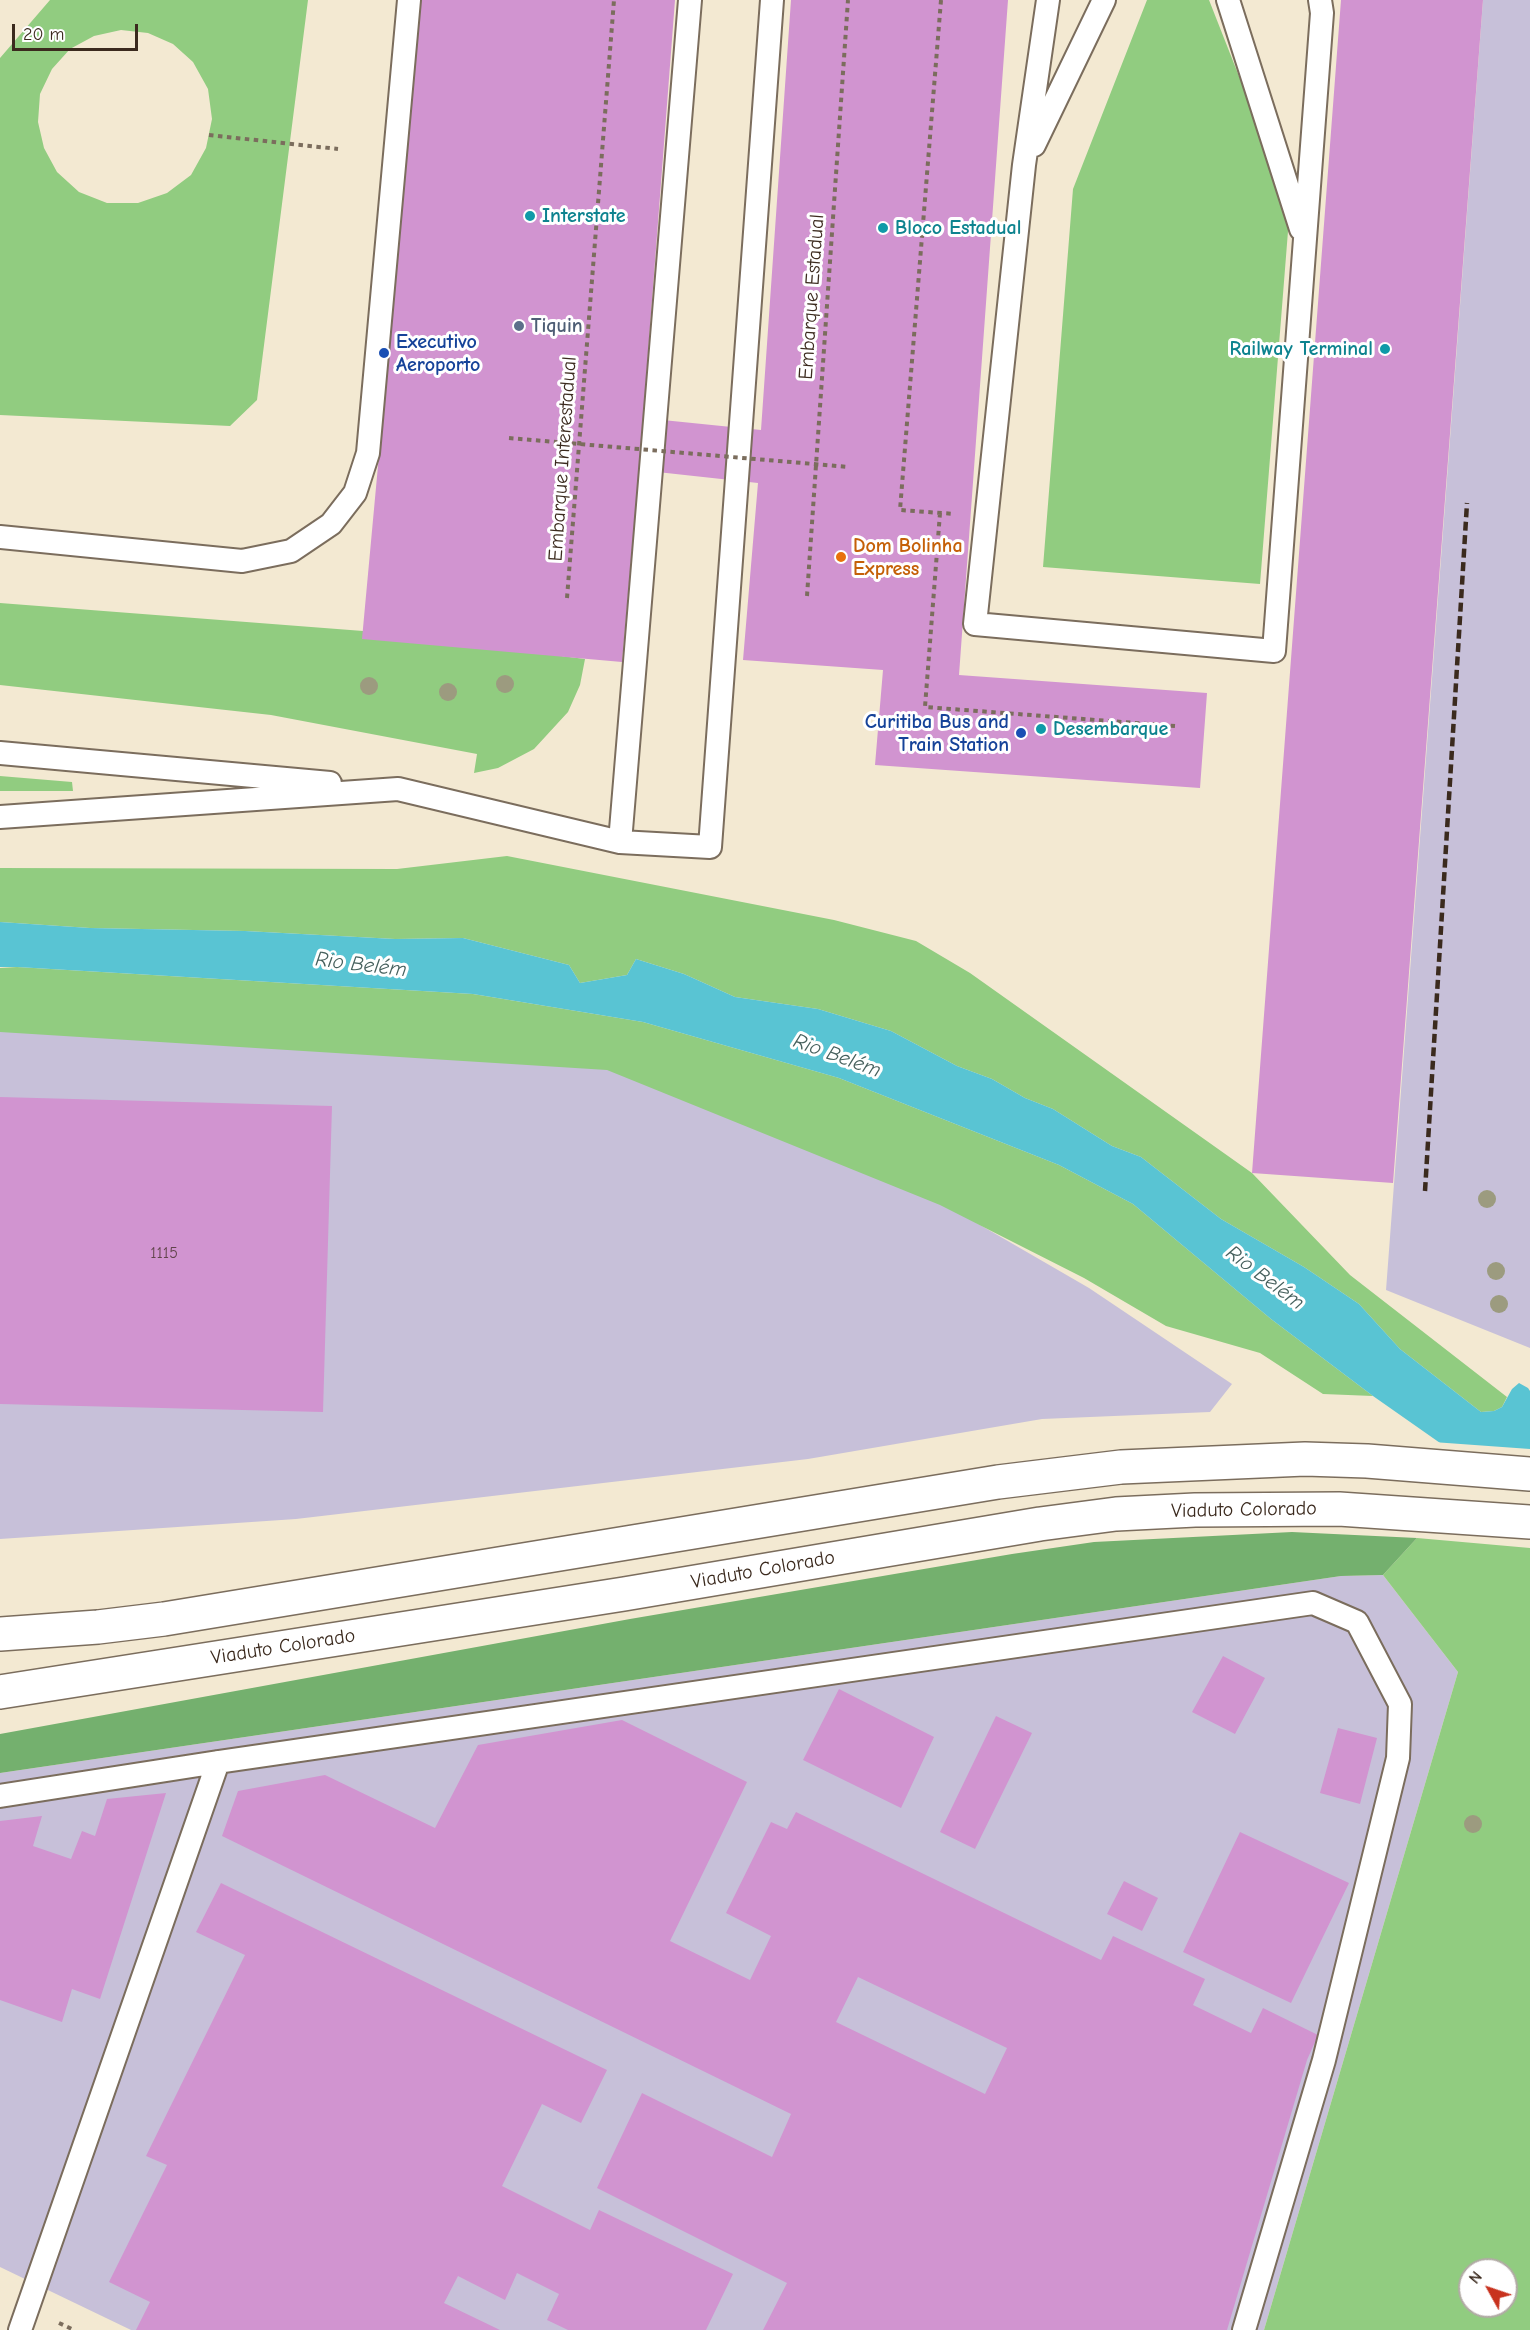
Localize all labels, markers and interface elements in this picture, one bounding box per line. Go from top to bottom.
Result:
scale bar [15,12,141,50]
text: 20 m [23,24,64,45]
place label: Interstate [542,204,626,228]
marker: Interstate [523,209,537,223]
street label: Embarque Estadual [794,213,830,381]
place label: Bloco Estadual [895,216,1021,240]
marker: Bloco Estadual [876,221,890,235]
place label: Tiquin [531,314,583,338]
marker: Tiquin [512,319,526,333]
place label: Executivo Aeroporto [396,330,480,377]
place label: Railway Terminal [1229,337,1373,361]
marker: Railway Terminal [1378,342,1392,356]
marker: Executivo Aeroporto [377,346,391,360]
street label: Embarque Interestadual [544,356,582,562]
place label: Dom Bolinha Express [853,534,963,581]
marker: Dom Bolinha Express [834,550,848,564]
place label: Curitiba Bus and Train Station [865,710,1009,757]
place label: Desembarque [1053,717,1168,741]
marker: Desembarque [1034,722,1048,736]
marker: Curitiba Bus and Train Station [1014,726,1028,740]
water label: Rio Belém [314,947,408,983]
water label: Rio Belém [790,1029,884,1083]
water label: Rio Belém [1221,1240,1309,1316]
house number: 1115 [150,1243,178,1263]
street label: Viaduto Colorado [1171,1497,1317,1523]
street label: Viaduto Colorado [689,1546,837,1594]
street label: Viaduto Colorado [209,1624,357,1670]
north arrow [1458,2258,1518,2318]
text: N [1465,2268,1486,2287]

